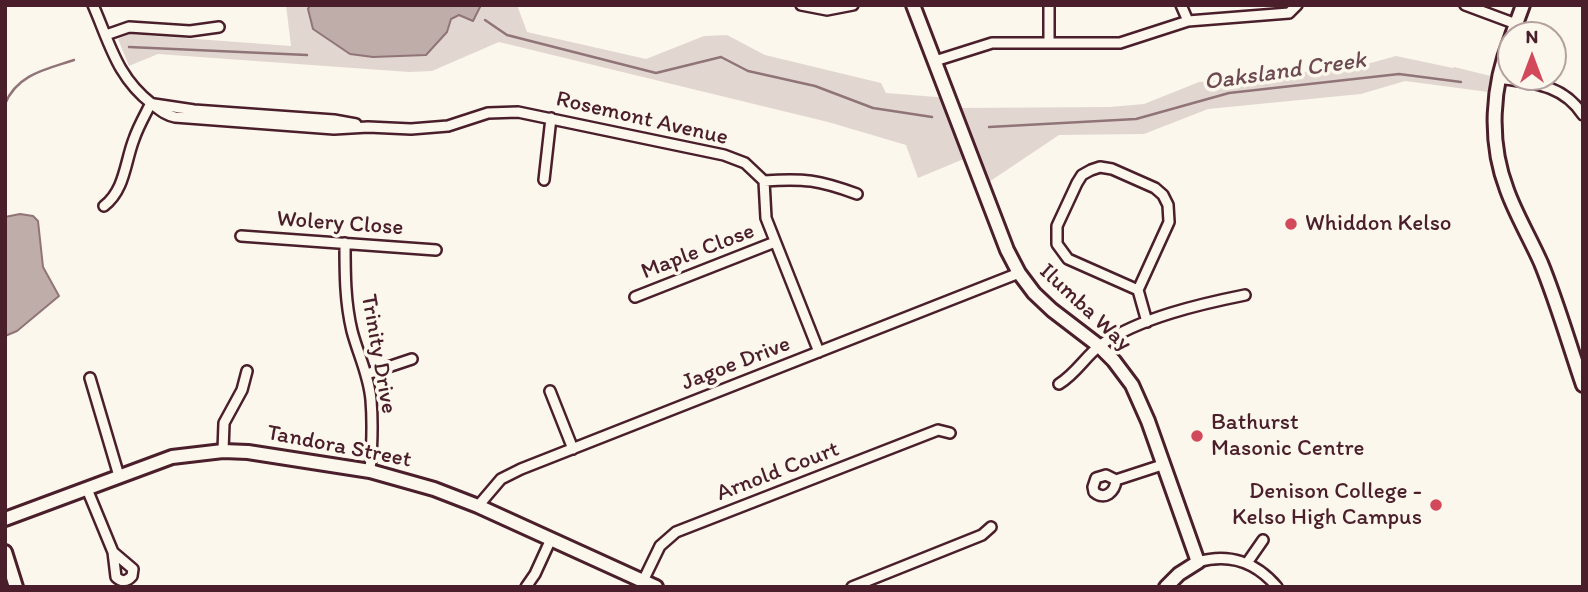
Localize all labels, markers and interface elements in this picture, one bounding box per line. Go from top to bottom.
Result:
north arrow [1497,21,1567,91]
text: N [1526,25,1538,48]
water label: Oaksland Creek [1202,46,1368,98]
street label: Rosemont Avenue [553,86,731,152]
street label: Wolery Close [276,206,404,242]
place label: Whiddon Kelso [1305,210,1452,238]
marker: Whiddon Kelso [1283,216,1299,232]
street label: Maple Close [637,218,759,286]
street label: Ilumba Way [1033,258,1137,358]
street label: Trinity Drive [354,292,402,416]
street label: Jagoe Drive [678,331,794,397]
place label: Bathurst Masonic Centre [1211,409,1364,463]
street label: Tandora Street [264,419,414,475]
marker: Bathurst Masonic Centre [1189,428,1205,444]
street label: Arnold Court [713,436,843,508]
place label: Denison College - Kelso High Campus [1232,478,1422,532]
marker: Denison College - Kelso High Campus [1428,497,1444,513]

